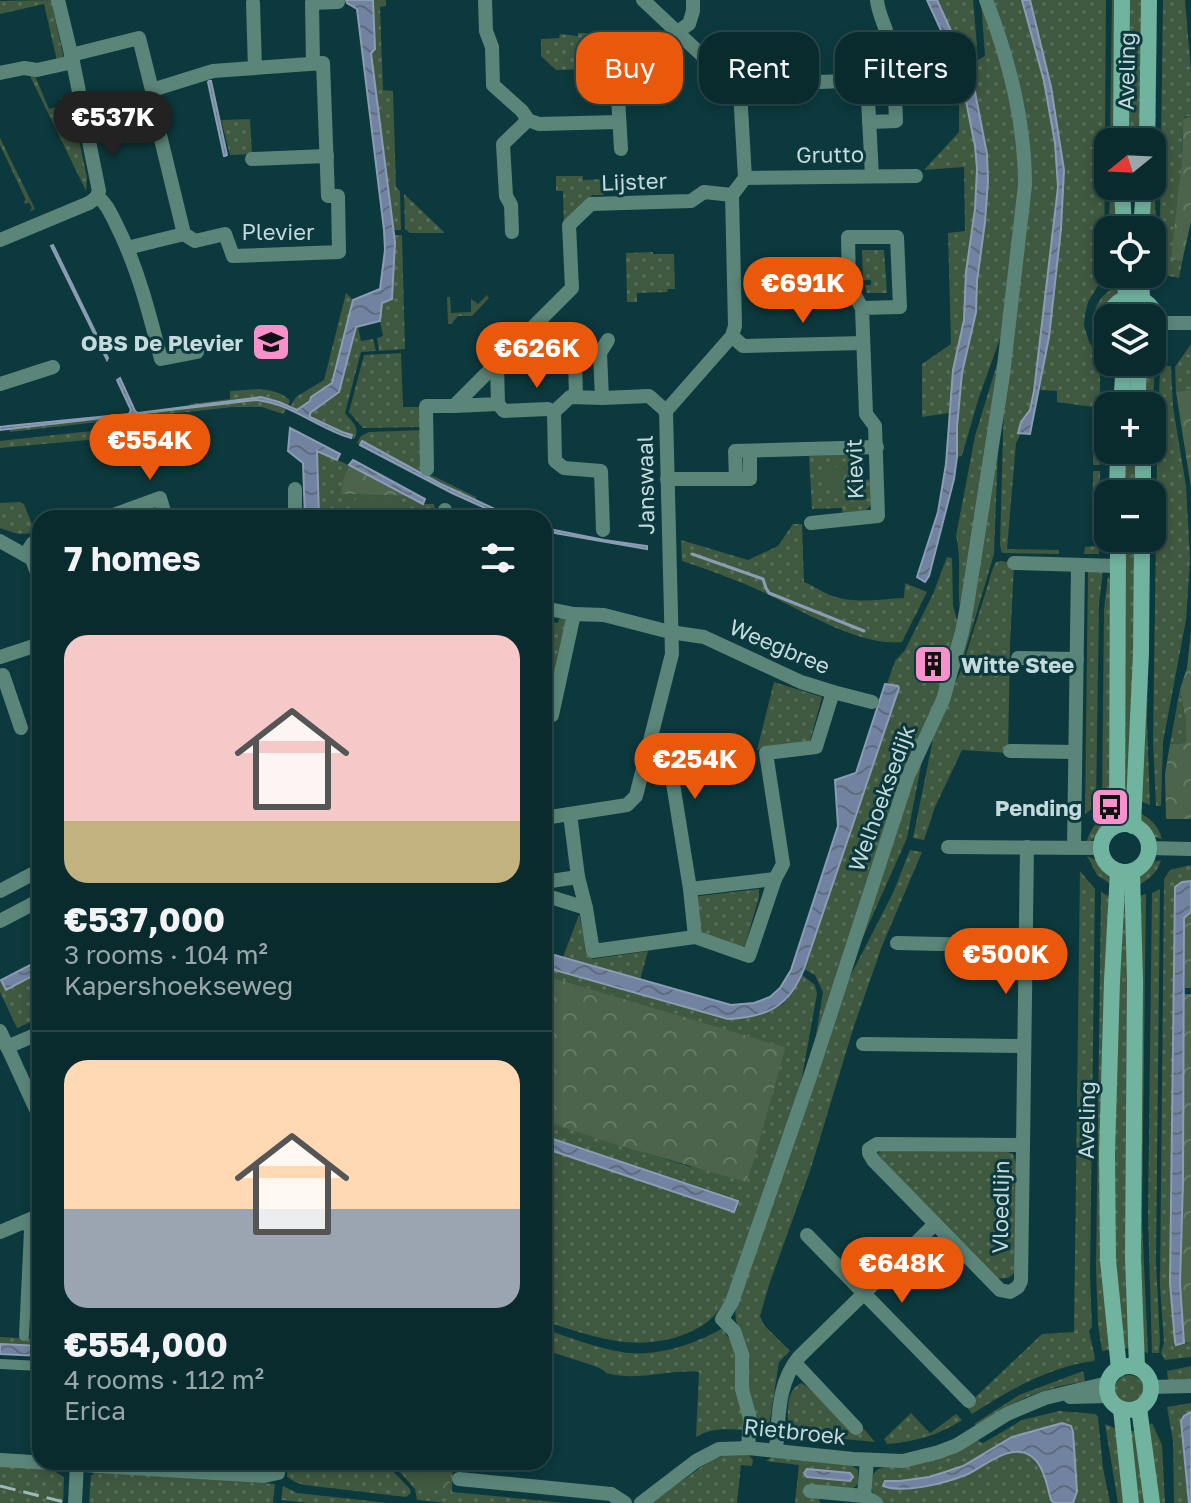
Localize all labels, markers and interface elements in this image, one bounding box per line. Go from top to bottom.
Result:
chip: Buy [576,32,683,104]
chip: Rent [699,32,819,104]
chip: Filters [835,32,976,104]
street label: Aveling [1112,32,1140,110]
pin: €537K [57,91,169,159]
text: €537K [71,101,155,132]
north arrow [1094,128,1166,200]
map controls [1094,128,1166,552]
street label: Grutto [796,140,864,168]
street label: Lijster [600,166,668,196]
button: locate [1094,216,1166,288]
street label: Plevier [241,218,315,245]
pin: €691K [747,257,859,325]
text: €691K [761,267,845,298]
button: layers [1094,304,1166,376]
school or university icon: OBS De Plevier [250,321,292,363]
pin: €626K [481,322,593,390]
place label: OBS De Plevier [81,329,243,356]
text: €626K [494,332,580,363]
button: + [1094,392,1166,464]
pin: €554K [94,414,206,482]
text: €554K [107,424,193,455]
street label: Janswaal [631,435,659,535]
street label: Kievit [839,438,869,500]
button: − [1094,480,1166,552]
icon: filters [476,536,520,580]
text: 7 homes [64,538,201,578]
street label: Weegbree [726,613,834,679]
building icon: Witte Stee [912,643,954,685]
place label: Witte Stee [961,651,1074,678]
icon: home [220,687,364,831]
street label: Welhoeksedijk [842,721,920,875]
pin: €254K [639,733,751,801]
text: €254K [652,743,738,774]
bus stop icon: Pending [1089,786,1131,828]
place label: Pending [995,794,1082,821]
text: €537,000 [64,899,225,939]
pin: €500K [950,928,1062,996]
text: €500K [963,938,1049,969]
text: 3 rooms · 104 m² [64,939,268,970]
text: Kapershoekseweg [64,970,293,1001]
street label: Aveling [1072,1081,1100,1159]
icon: home [220,1112,364,1256]
street label: Vloedlijn [986,1160,1014,1254]
pin: €648K [846,1237,958,1305]
text: €648K [859,1247,945,1278]
text: €554,000 [64,1324,228,1364]
text: 4 rooms · 112 m² [64,1364,264,1395]
text: Erica [64,1395,126,1426]
street label: Rietbroek [743,1412,847,1450]

